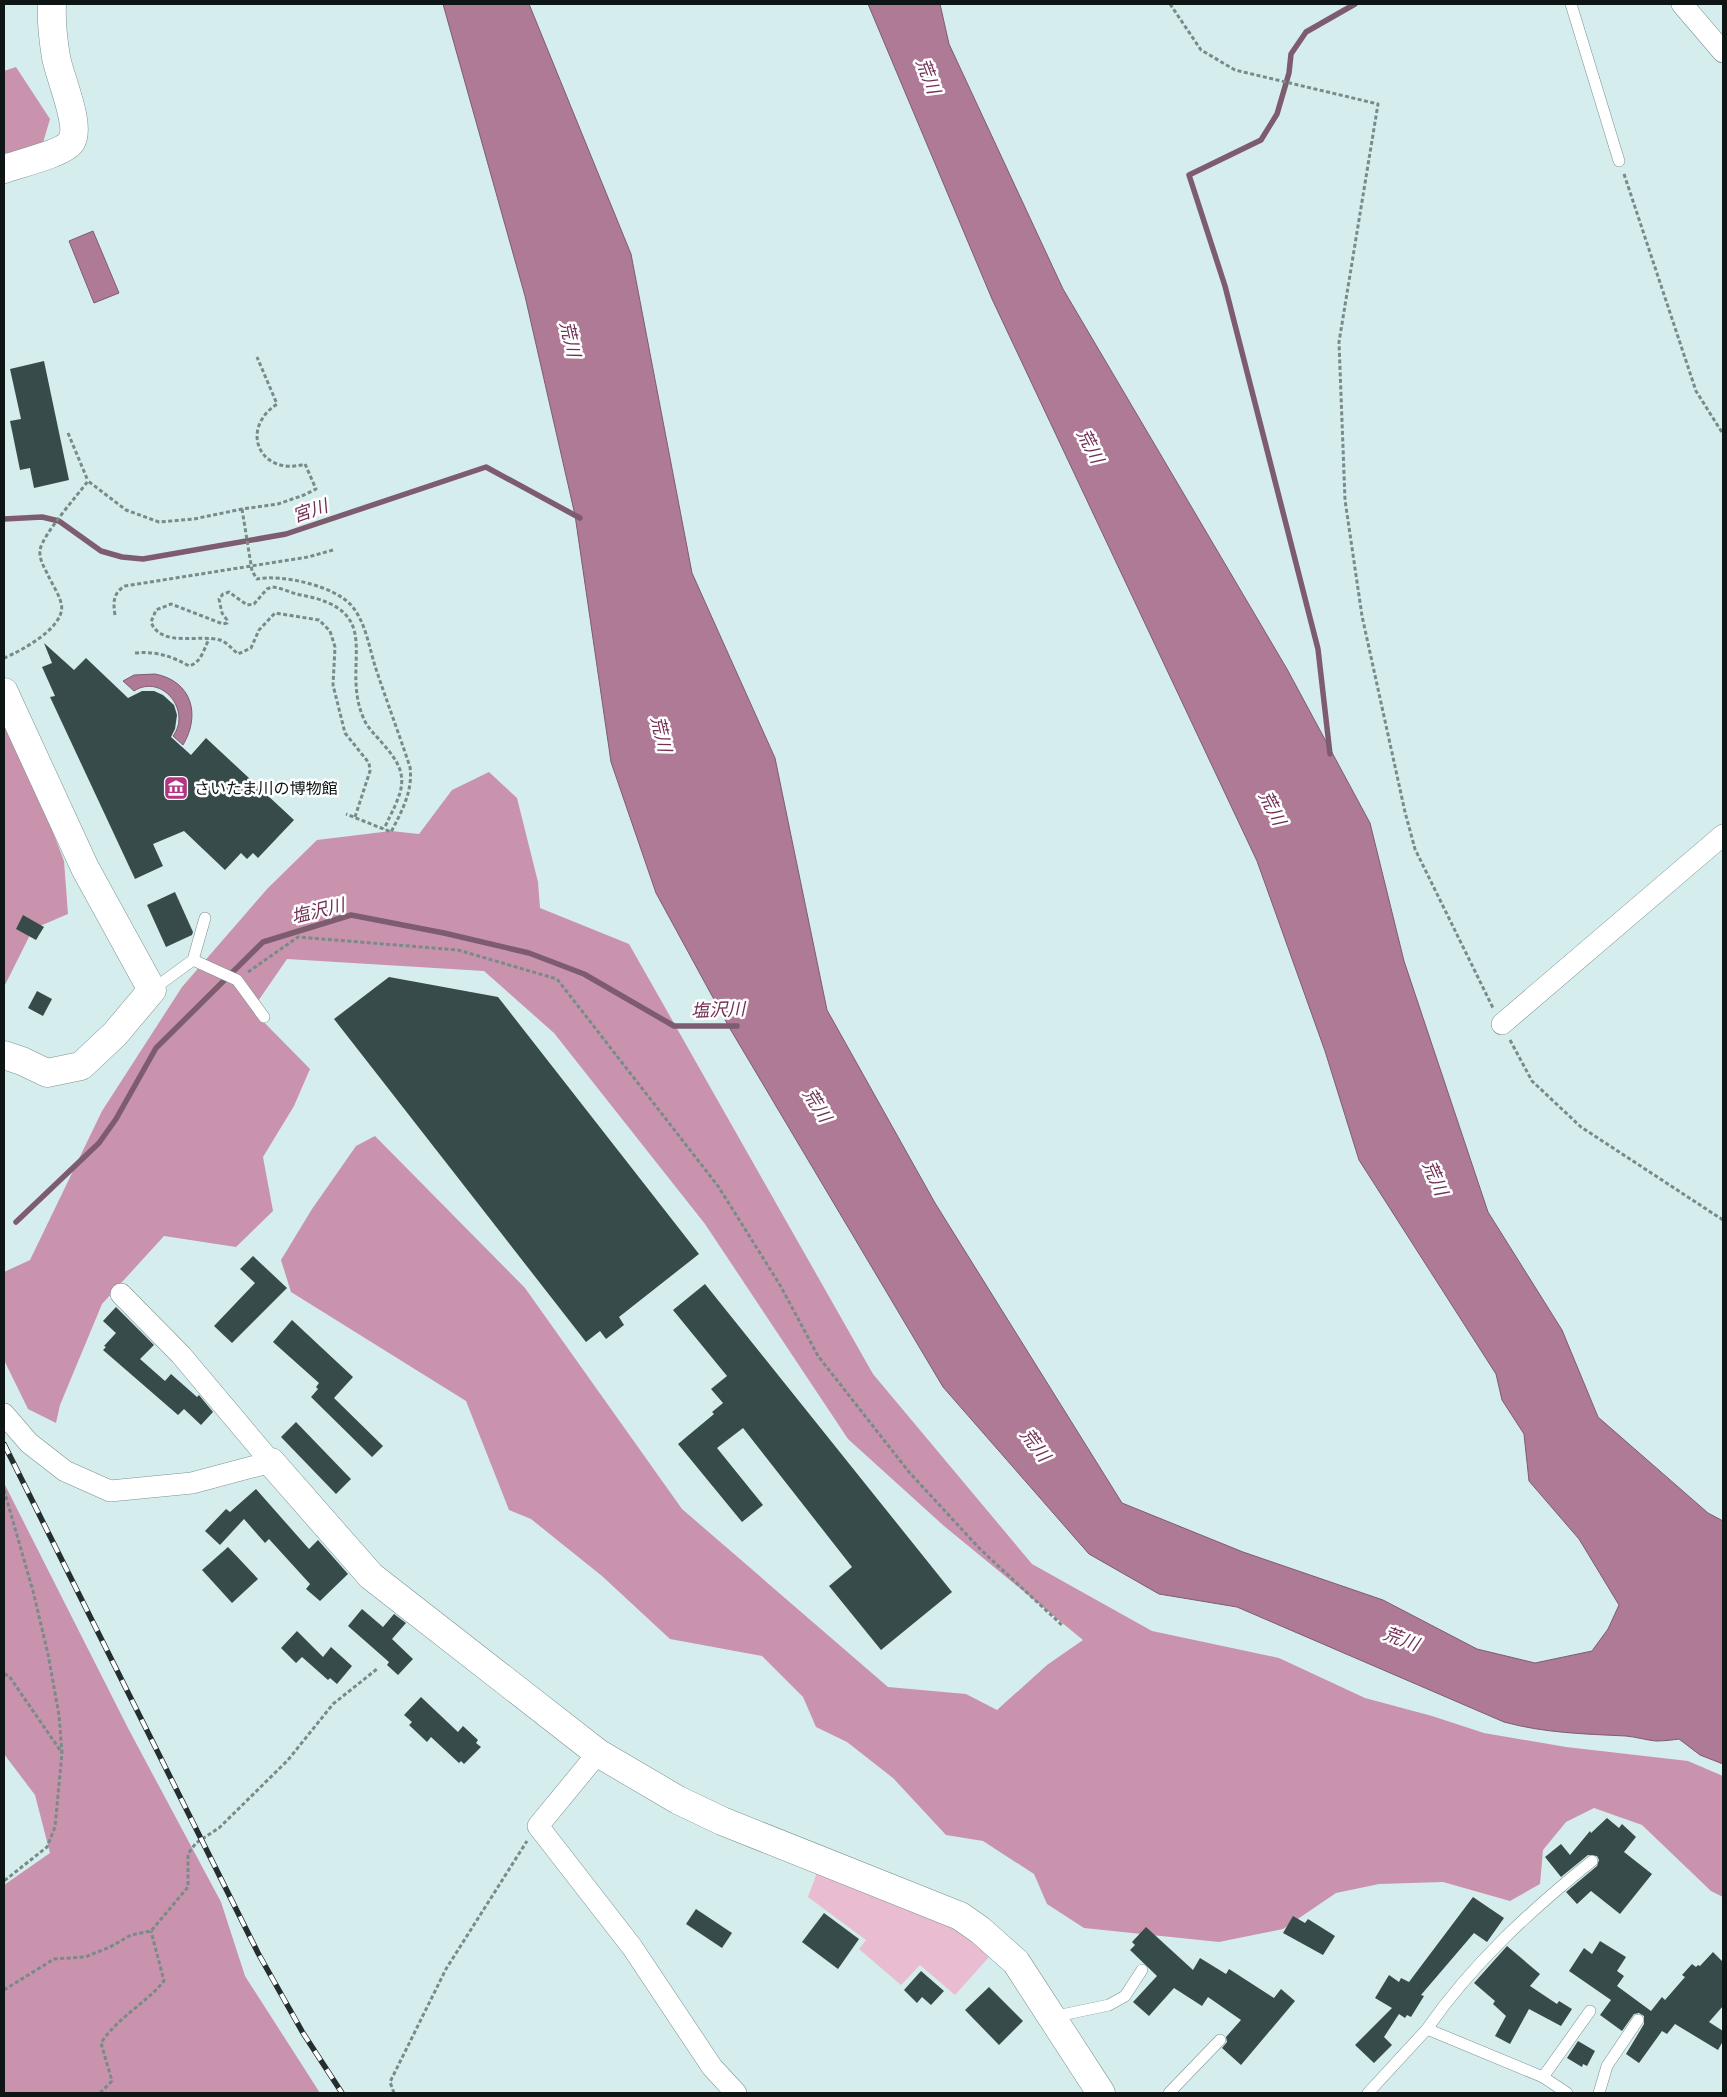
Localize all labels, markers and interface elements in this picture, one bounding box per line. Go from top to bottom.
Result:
water label: 荒川 [913,55,945,98]
water label: 荒川 [557,319,585,361]
water label: 荒川 [1074,425,1109,468]
water label: 宮川 [289,494,332,525]
water label: 荒川 [648,714,676,756]
museum icon: さいたま川の博物館 [163,775,189,801]
place label: さいたま川の博物館 [194,779,338,797]
water label: 荒川 [1256,787,1291,830]
water label: 塩沢川 [289,893,348,926]
water label: 塩沢川 [691,998,747,1020]
water label: 荒川 [800,1084,837,1127]
water label: 荒川 [1419,1157,1453,1200]
water label: 荒川 [1017,1424,1056,1466]
water label: 荒川 [1381,1623,1424,1654]

